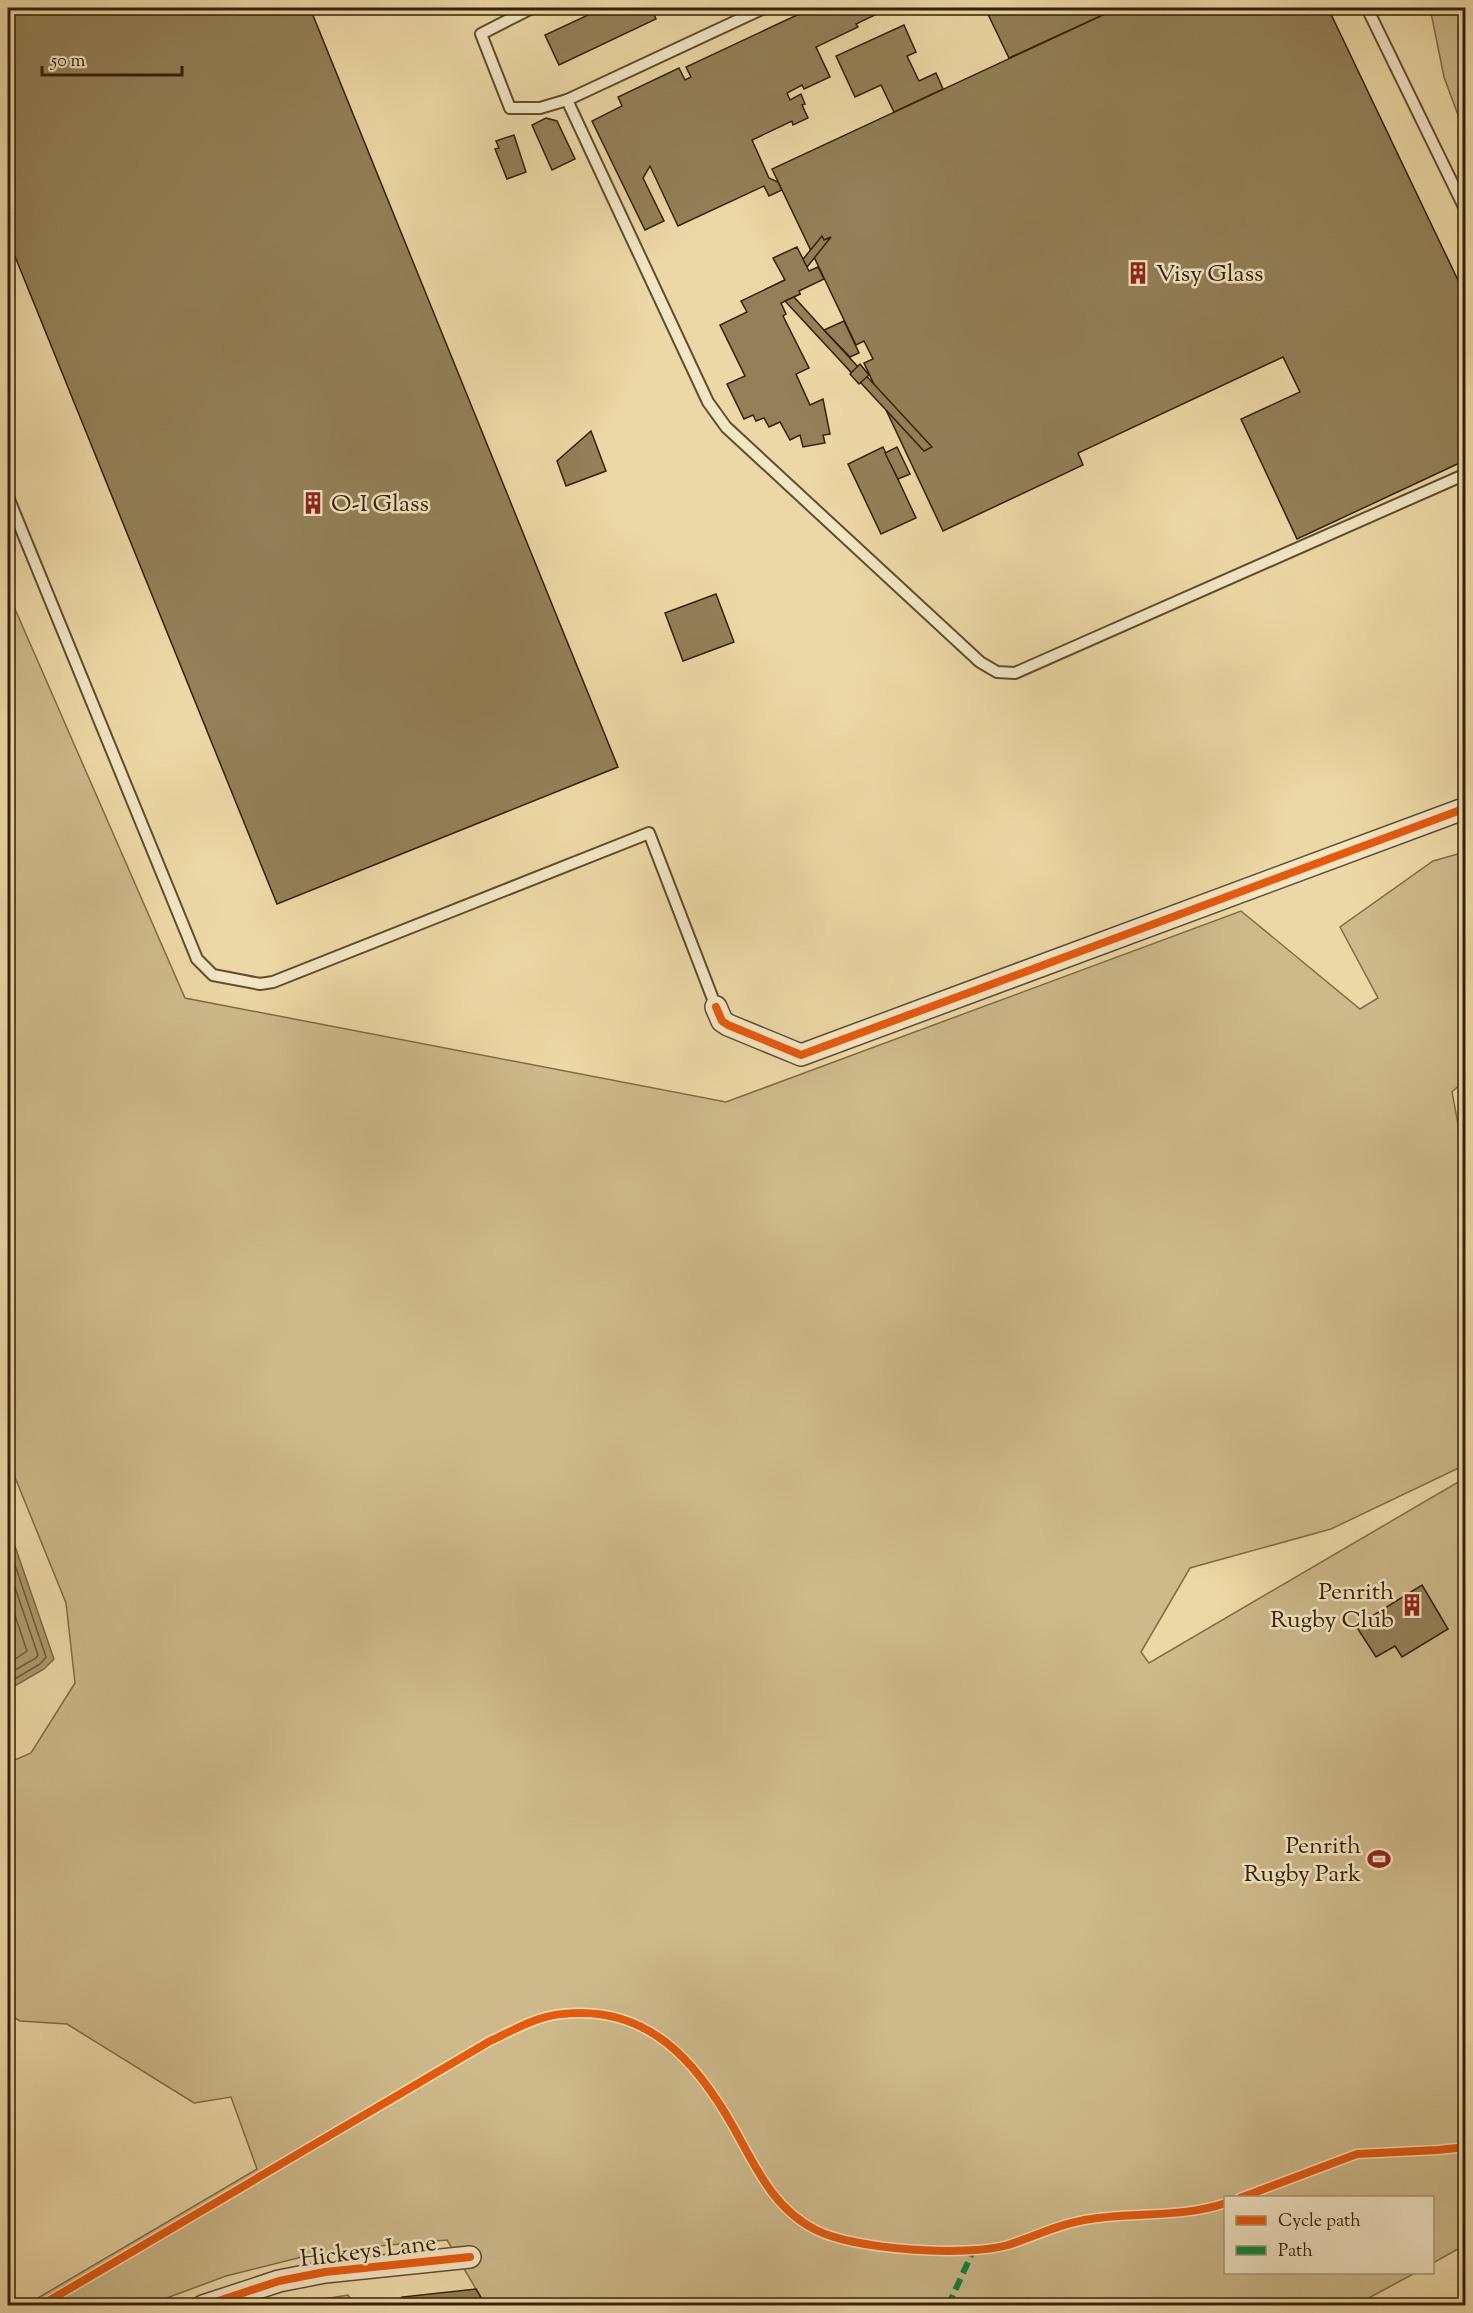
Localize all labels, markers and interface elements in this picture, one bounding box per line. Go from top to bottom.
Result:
scale bar [42,39,182,77]
text: 50 m [50,49,86,75]
place label: Visy Glass [1156,258,1264,292]
building icon: Visy Glass [1125,260,1151,286]
place label: O-I Glass [331,488,429,522]
building icon: O-I Glass [300,490,326,516]
place label: Penrith Rugby Club [1270,1576,1394,1638]
building icon: Penrith Rugby Club [1399,1592,1425,1618]
place label: Penrith Rugby Park [1244,1830,1361,1892]
sports icon: Penrith Rugby Park [1366,1846,1392,1872]
legend [1224,2196,1434,2274]
text: Cycle path [1278,2209,1361,2235]
street label: Hickeys Lane [298,2227,438,2277]
text: Path [1278,2239,1313,2265]

